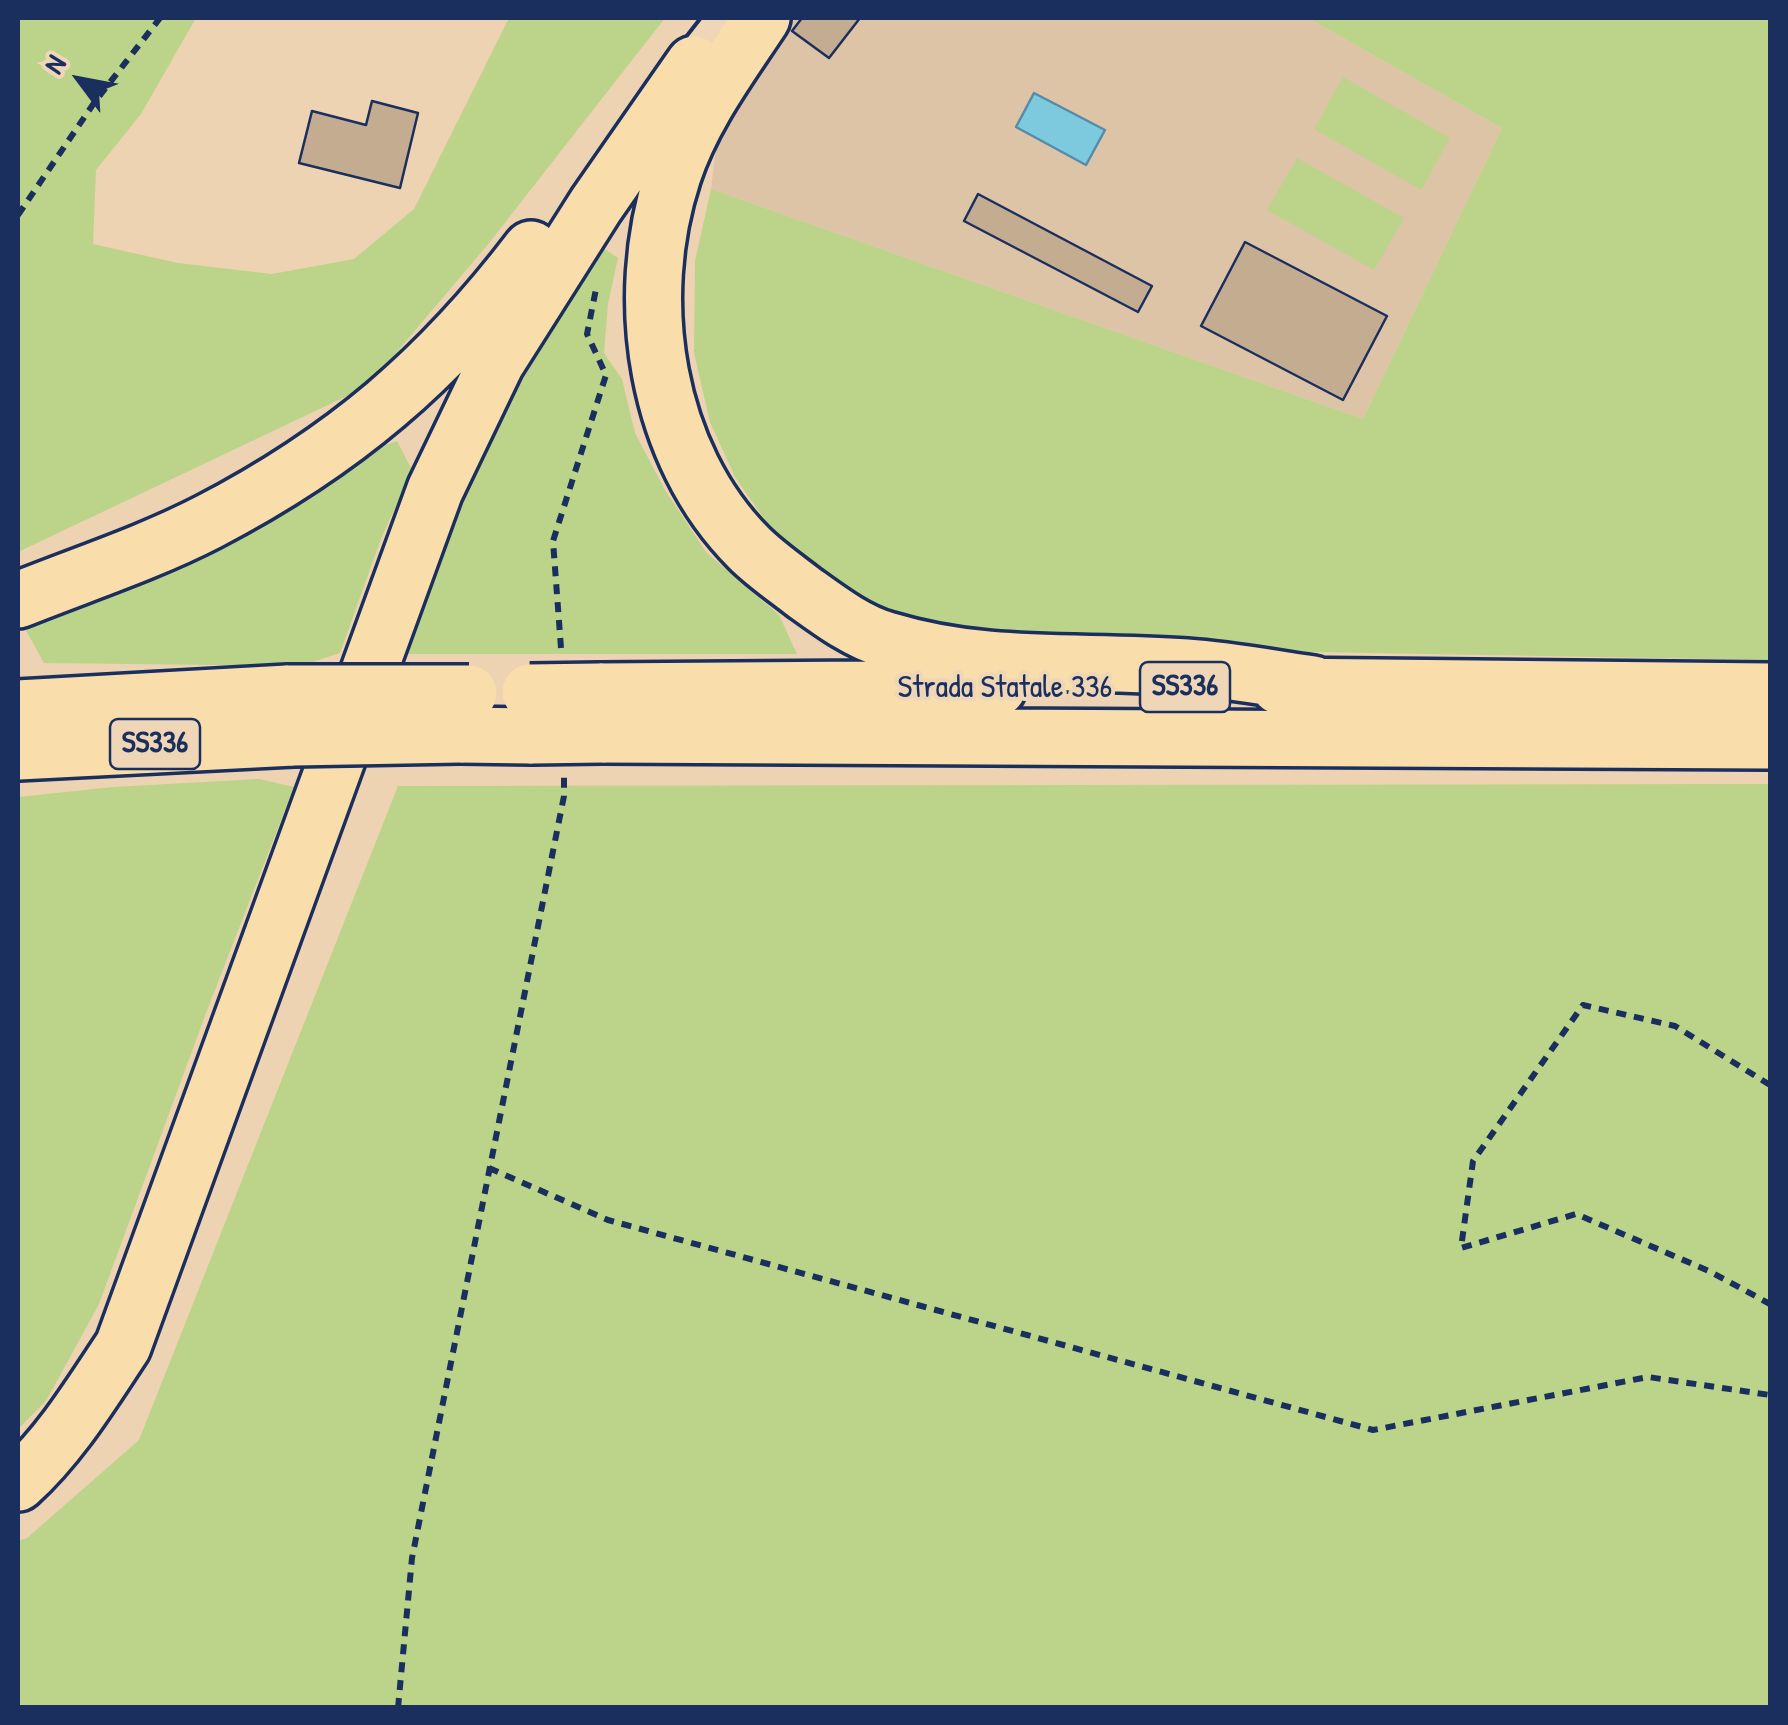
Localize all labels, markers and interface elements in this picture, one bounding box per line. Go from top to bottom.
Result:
north arrow [30,30,130,130]
text: N [34,48,75,80]
road number: SS336 [1140,662,1230,712]
street label: Strada Statale 336 [898,669,1112,707]
road number: SS336 [110,719,200,769]

